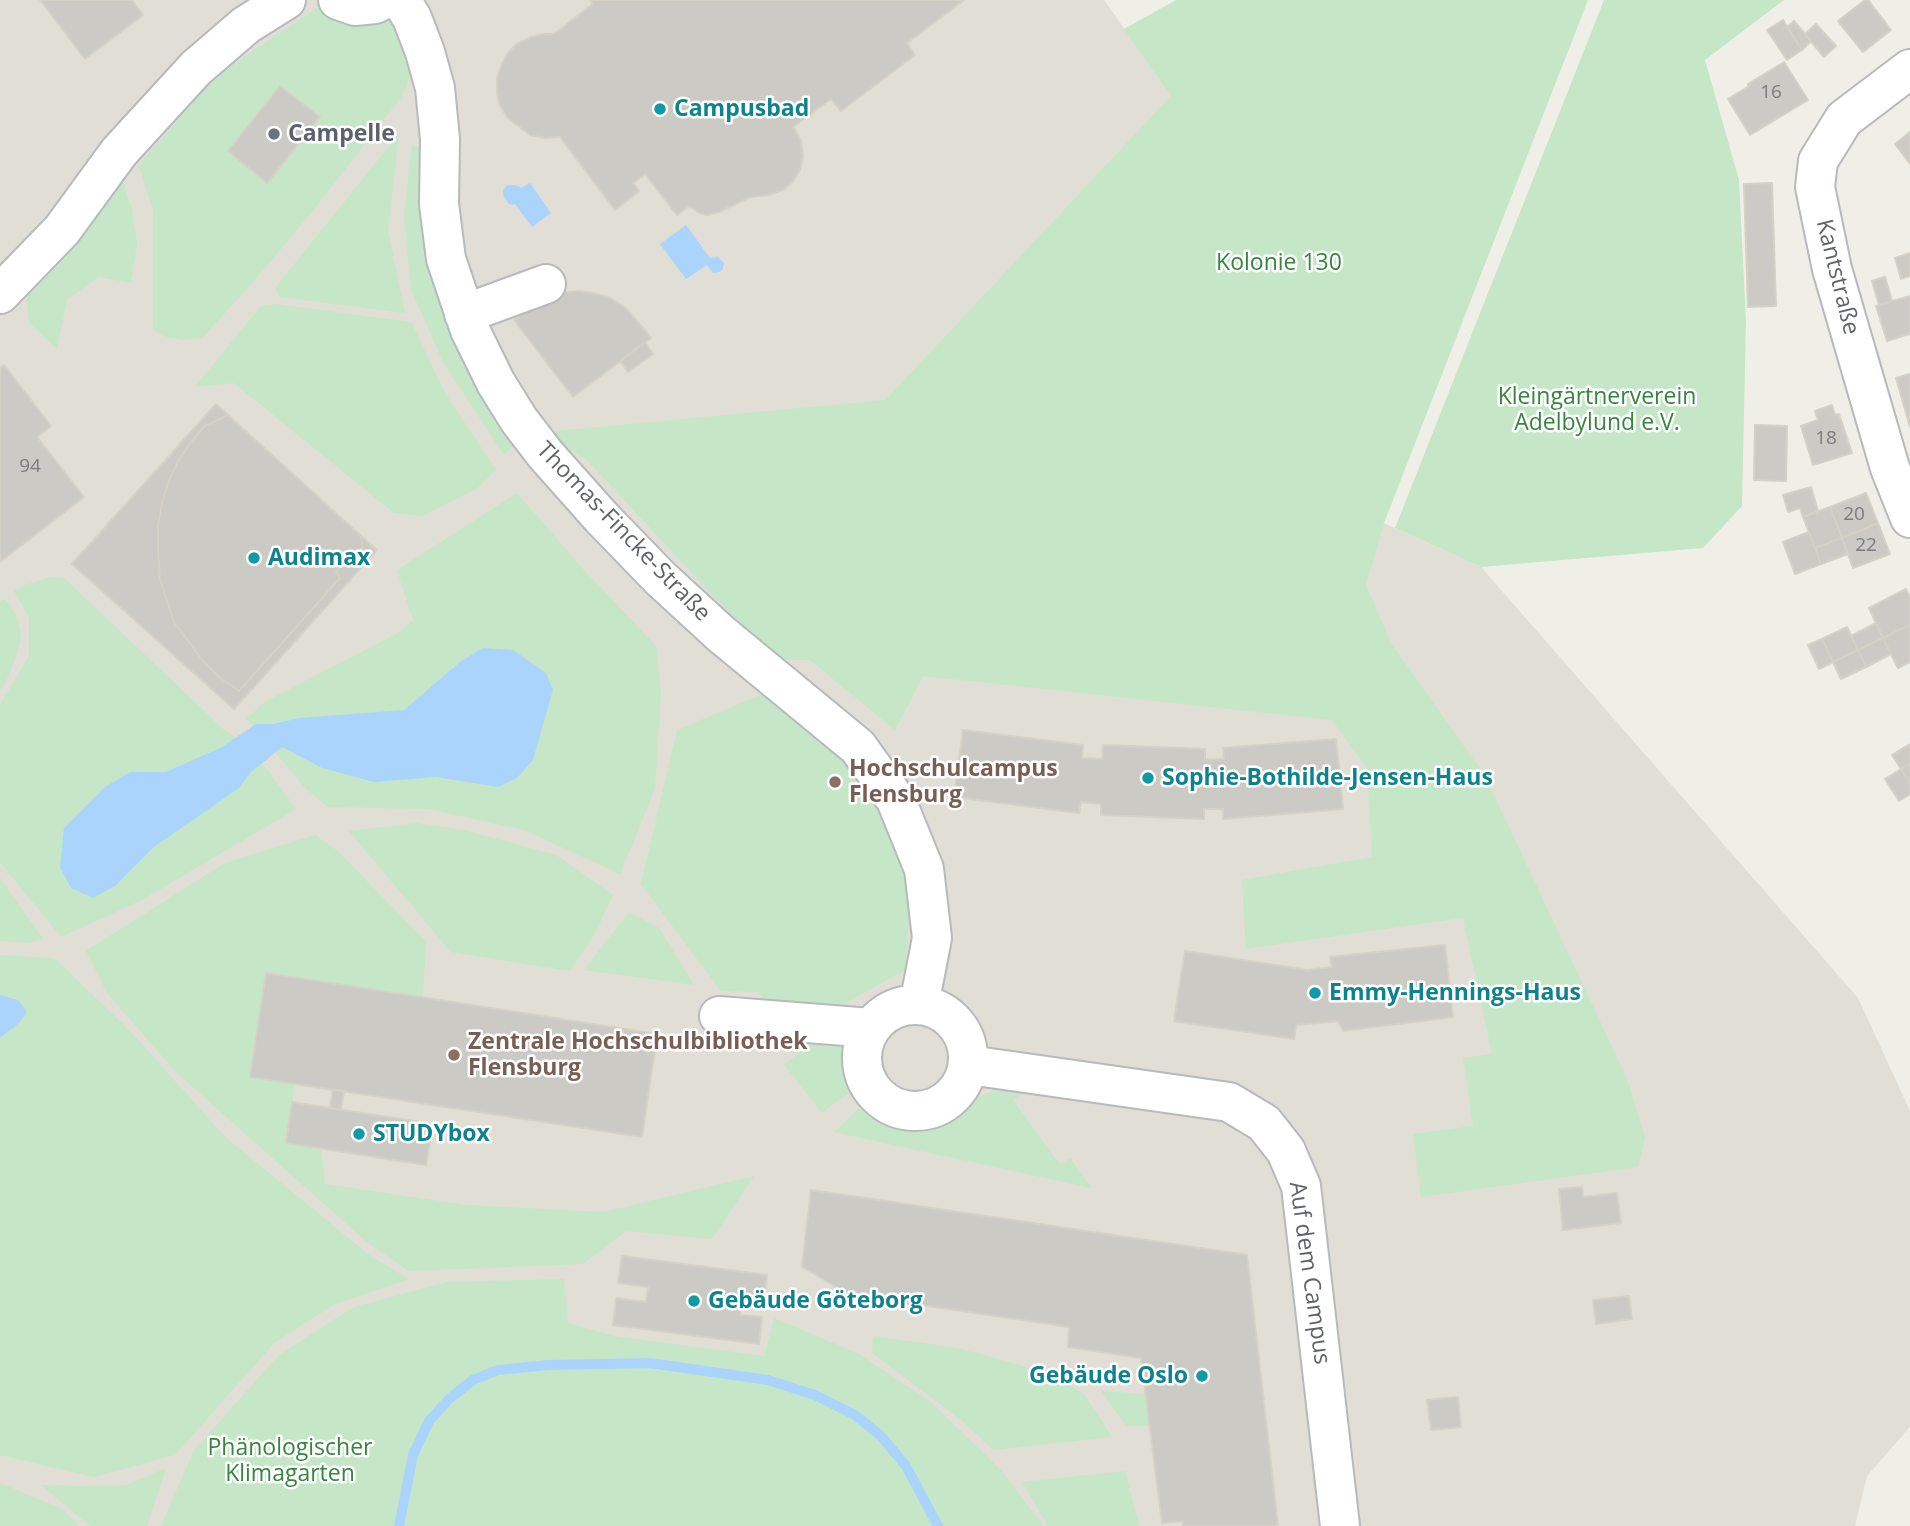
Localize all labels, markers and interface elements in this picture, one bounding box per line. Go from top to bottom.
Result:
house number: 16 [1760,82,1782,104]
place label: Campusbad [674,95,809,123]
marker: Campusbad [652,101,668,117]
place label: Campelle [288,120,395,148]
marker: Campelle [266,126,282,142]
street label: Kantstraße [1809,217,1865,337]
park label: Kolonie 130 [1216,249,1342,277]
park label: Kleingärtnerverein Adelbylund e.V. [1498,383,1696,437]
house number: 18 [1815,428,1837,450]
street label: Thomas-Fincke-Straße [530,437,716,627]
house number: 94 [19,456,41,478]
house number: 20 [1843,504,1865,526]
house number: 22 [1855,535,1877,557]
place label: Audimax [268,544,370,572]
marker: Audimax [246,550,262,566]
place label: Hochschulcampus Flensburg [849,755,1058,809]
place label: Sophie-Bothilde-Jensen-Haus [1162,764,1493,792]
marker: Sophie-Bothilde-Jensen-Haus [1140,770,1156,786]
marker: Hochschulcampus Flensburg [827,774,843,790]
place label: Emmy-Hennings-Haus [1329,979,1581,1007]
marker: Emmy-Hennings-Haus [1307,985,1323,1001]
place label: Zentrale Hochschulbibliothek Flensburg [468,1028,808,1082]
marker: Zentrale Hochschulbibliothek Flensburg [446,1047,462,1063]
place label: STUDYbox [373,1120,490,1148]
marker: STUDYbox [351,1126,367,1142]
street label: Auf dem Campus [1283,1180,1335,1366]
place label: Gebäude Göteborg [708,1287,923,1315]
marker: Gebäude Göteborg [686,1293,702,1309]
place label: Gebäude Oslo [1029,1362,1188,1390]
marker: Gebäude Oslo [1194,1368,1210,1384]
park label: Phänologischer Klimagarten [208,1434,372,1488]

